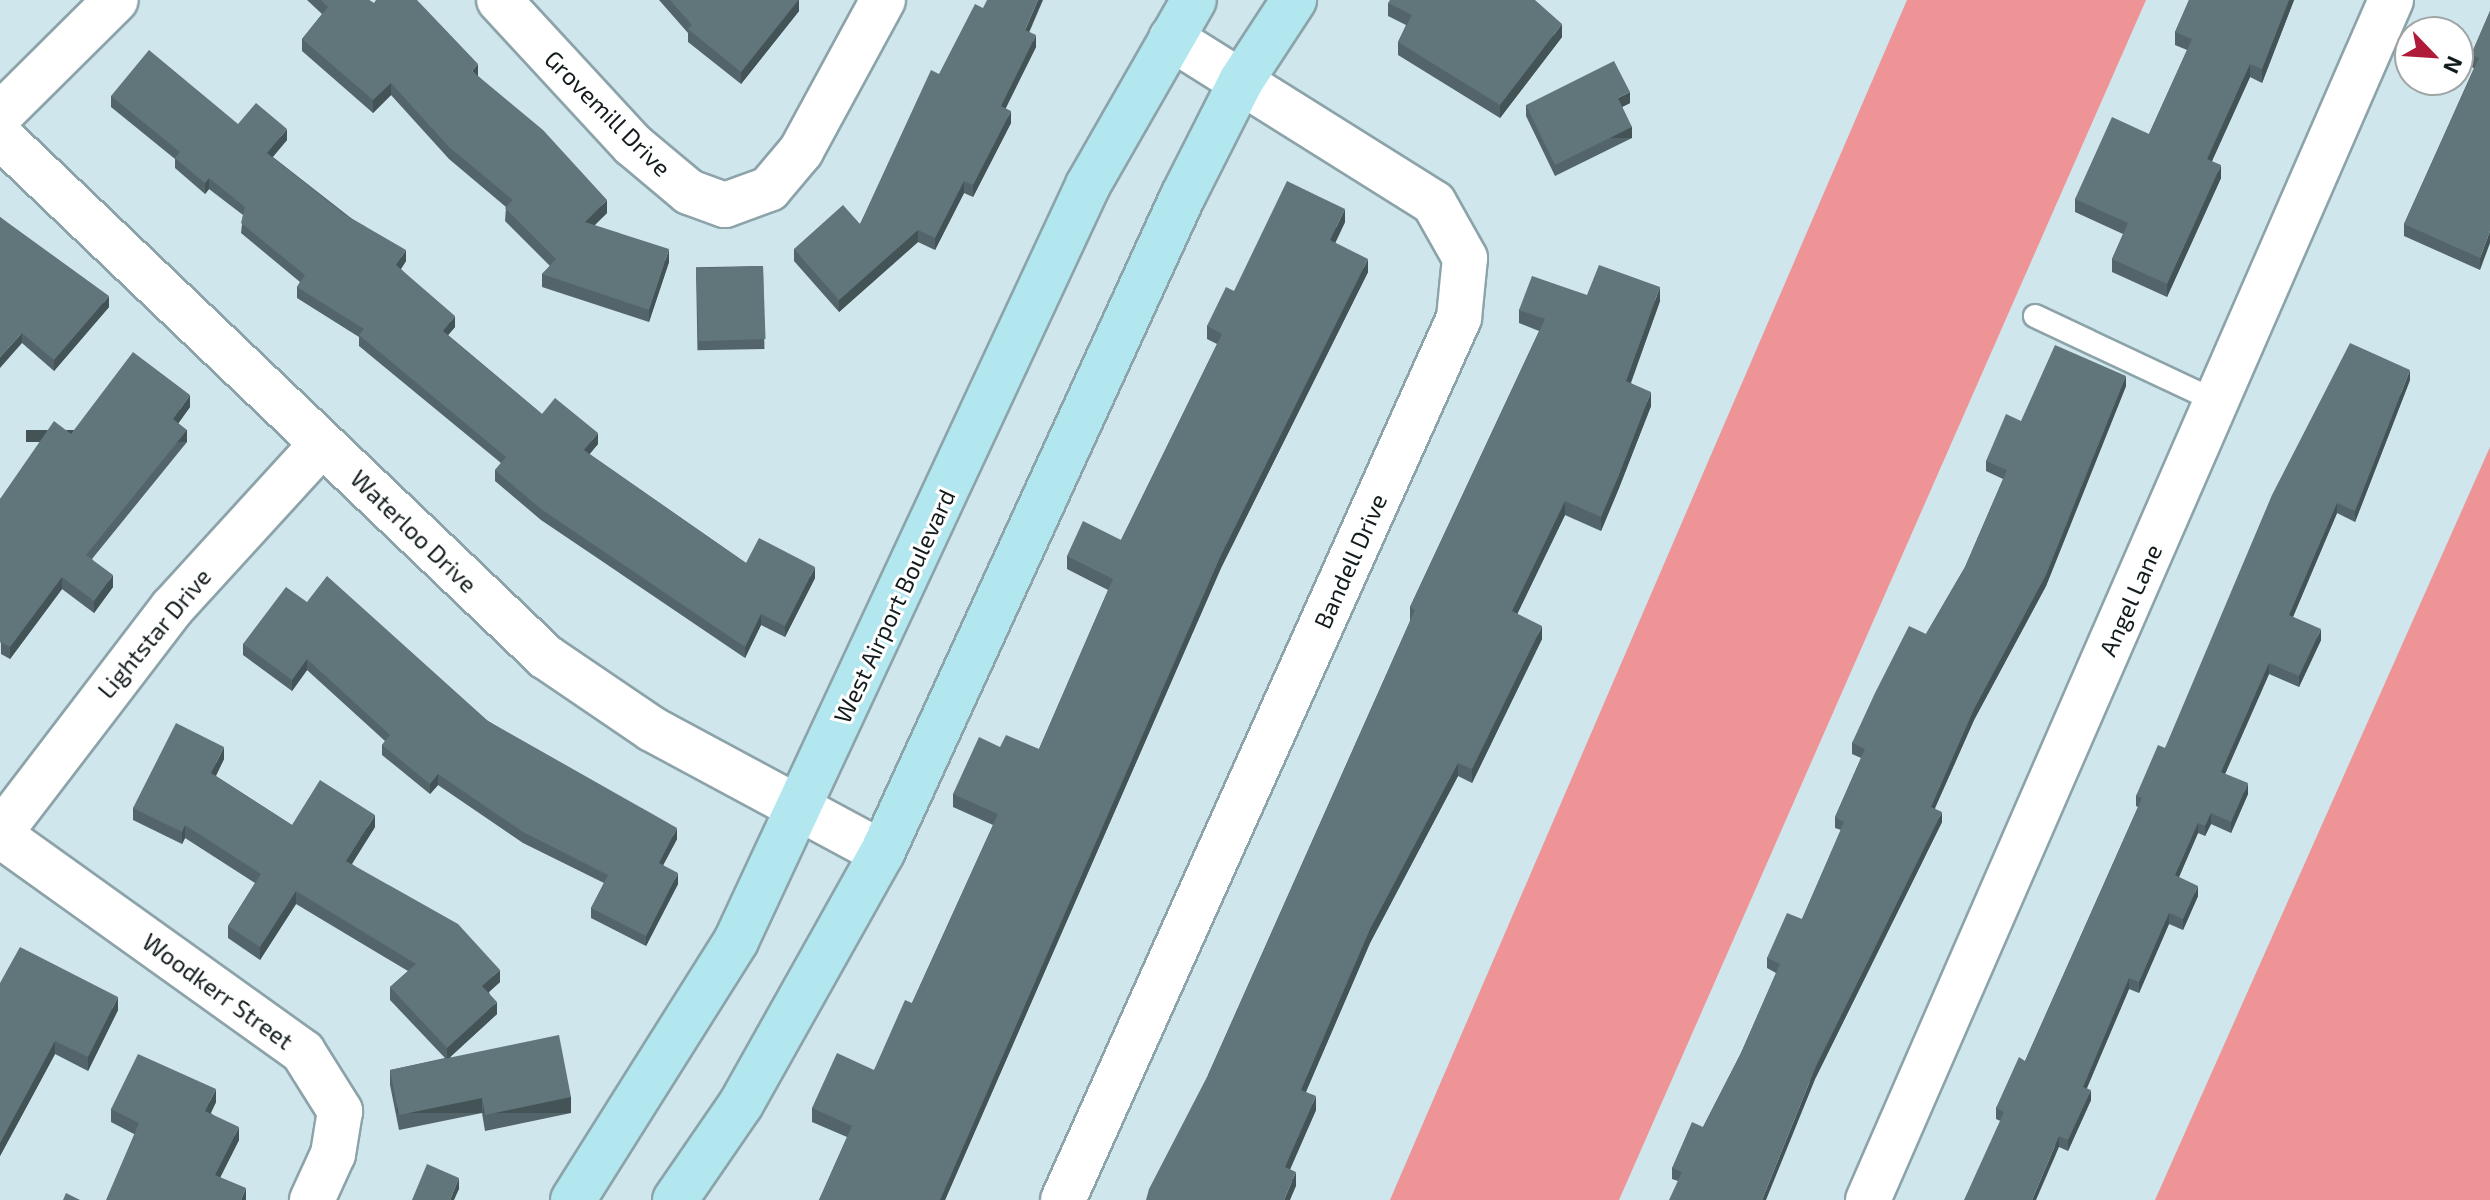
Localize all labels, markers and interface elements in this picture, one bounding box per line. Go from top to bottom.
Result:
north arrow [2394,16,2474,96]
street label: Grovemill Drive [539,44,677,182]
text: N [2439,53,2469,78]
street label: Waterloo Drive [345,464,483,598]
street label: West Airport Boulevard [827,484,961,728]
street label: Bandell Drive [1307,489,1393,633]
street label: Angel Lane [2092,539,2168,661]
street label: Lightstar Drive [91,562,217,704]
street label: Woodkerr Street [137,927,299,1055]

